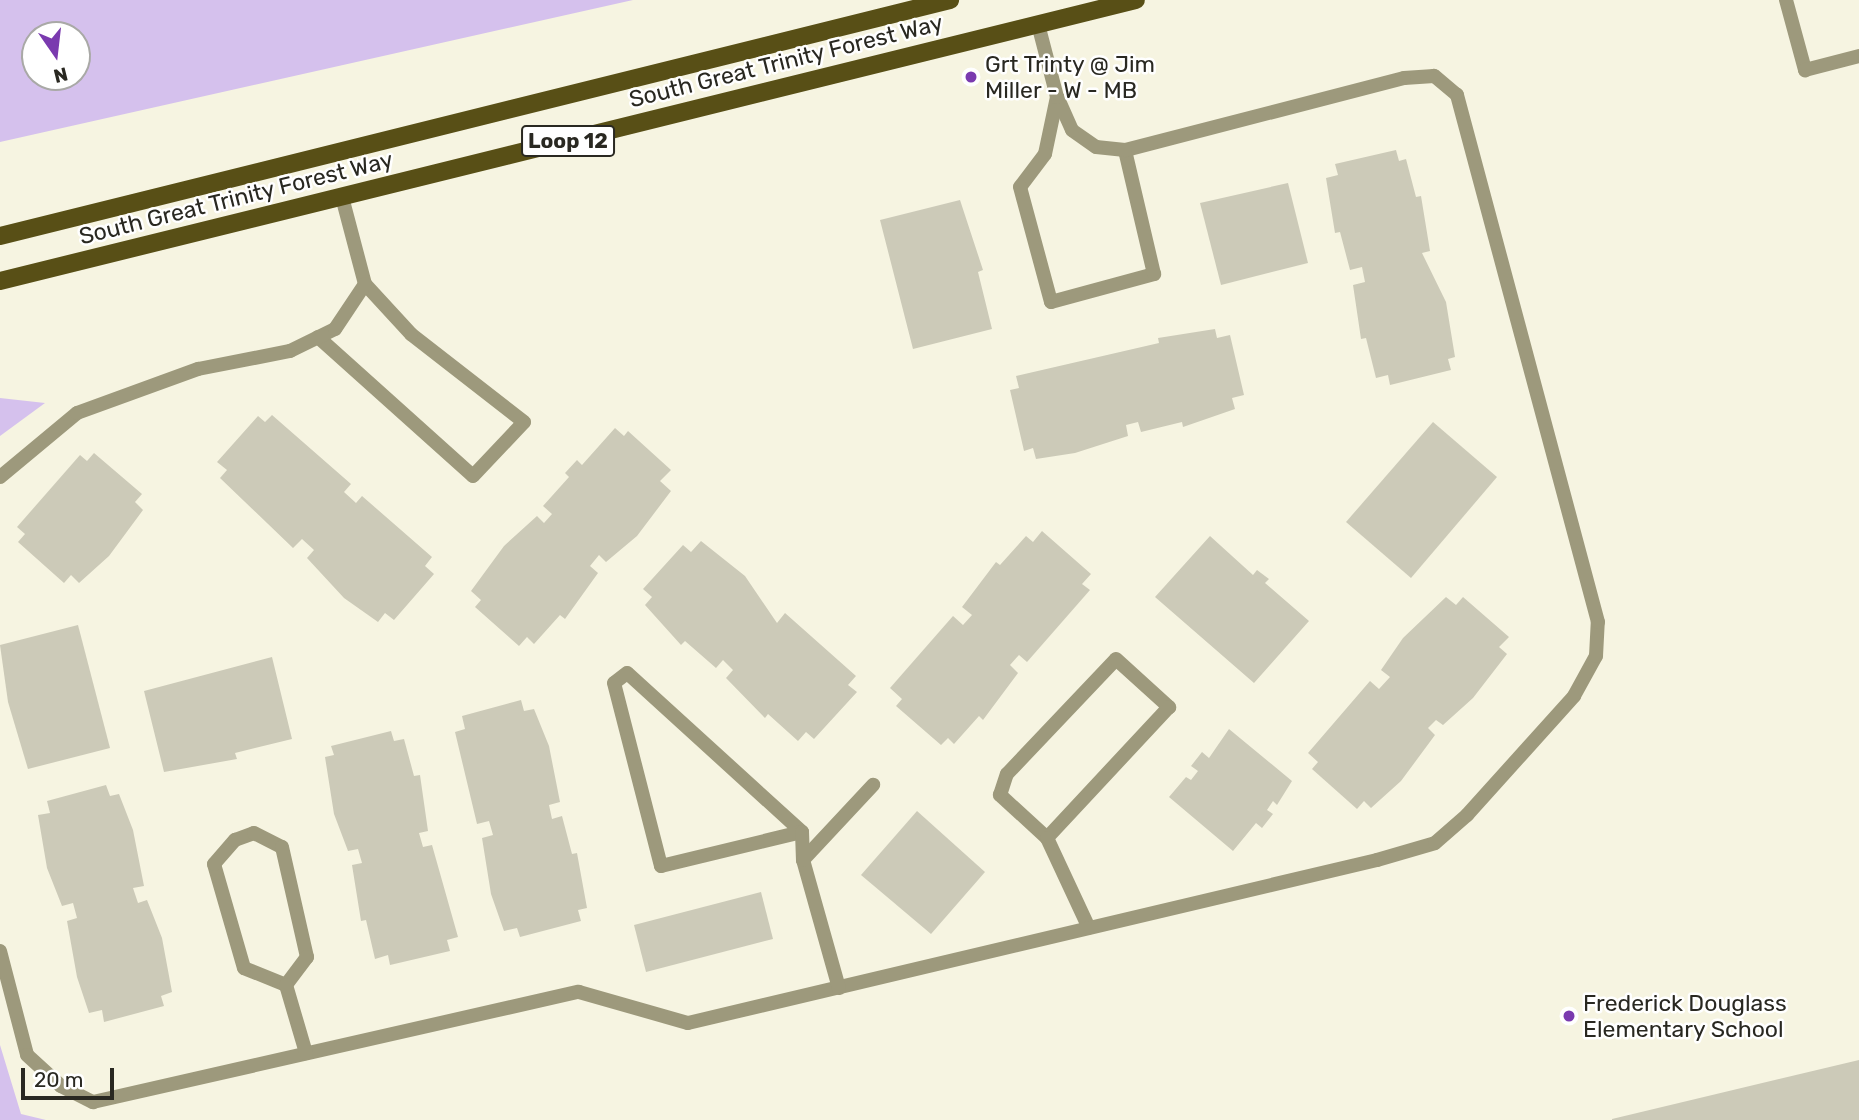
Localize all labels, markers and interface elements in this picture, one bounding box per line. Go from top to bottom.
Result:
street label: South Great Trinity Forest Way [625,8,947,114]
north arrow [21,21,91,91]
place label: Grt Trinty @ Jim Miller - W - MB [985,50,1156,104]
text: N [51,62,70,88]
marker: Grt Trinty @ Jim Miller - W - MB [963,69,979,85]
road number: Loop 12 [521,124,615,158]
street label: South Great Trinity Forest Way [75,145,397,251]
place label: Frederick Douglass Elementary School [1583,989,1787,1043]
marker: Frederick Douglass Elementary School [1561,1008,1577,1024]
scale bar [24,1054,117,1098]
text: 20 m [34,1067,83,1092]

